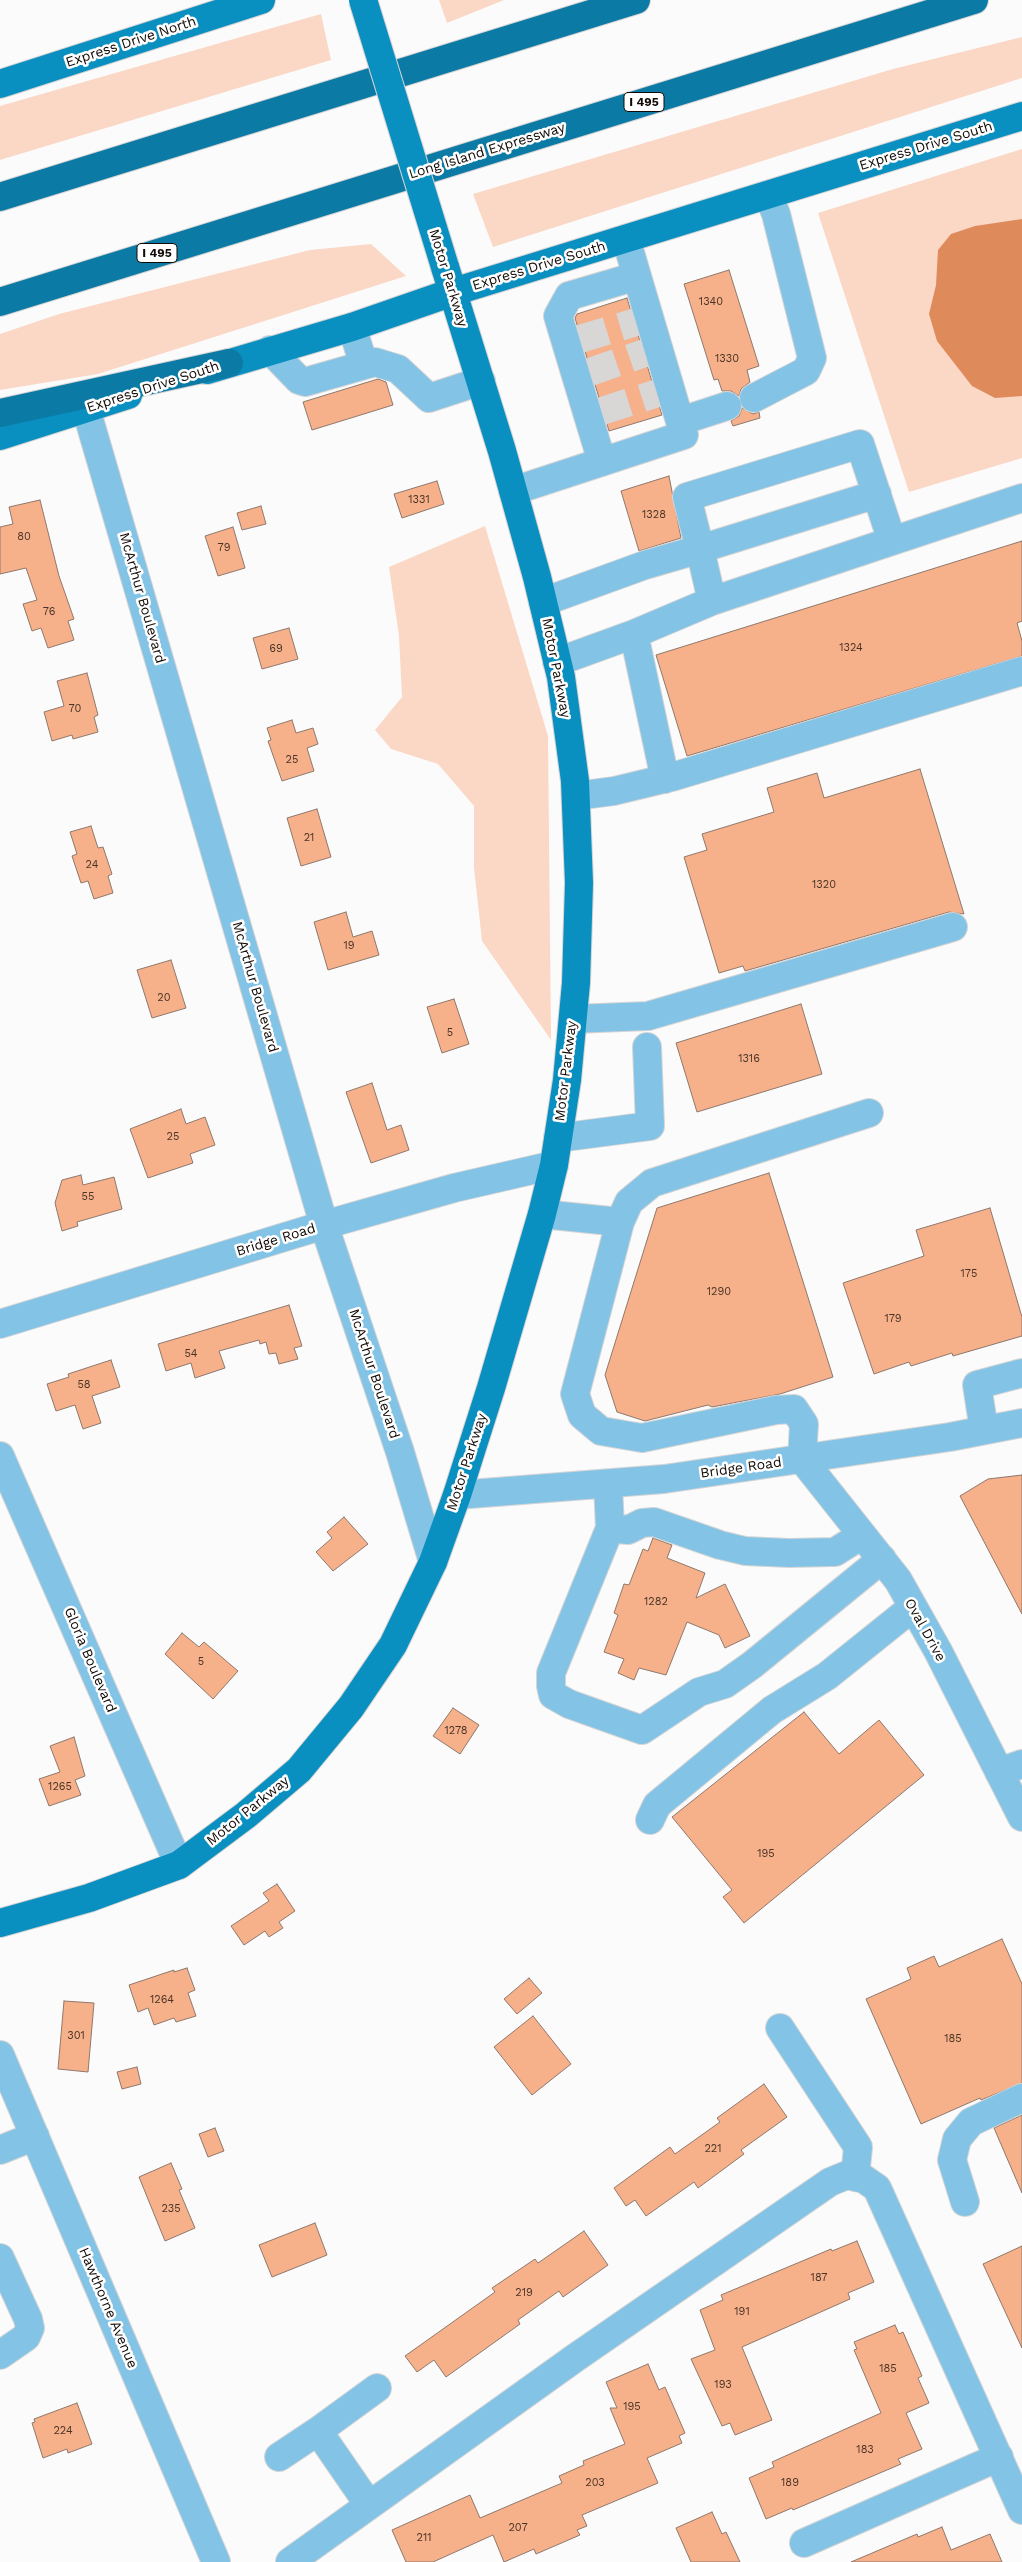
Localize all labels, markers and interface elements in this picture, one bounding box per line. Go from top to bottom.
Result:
street label: Express Drive North [64,13,198,71]
road number: I 495 [624,92,664,111]
street label: Express Drive South [857,118,995,174]
street label: Long Island Expressway [407,119,567,183]
street label: Motor Parkway [425,227,471,329]
street label: Express Drive South [470,238,608,294]
road number: I 495 [137,244,177,262]
house number: 1340 [699,295,723,309]
house number: 1330 [715,352,739,366]
street label: Express Drive South [85,358,221,416]
house number: 1331 [408,493,430,507]
house number: 1328 [642,508,666,522]
house number: 80 [17,530,31,544]
street label: McArthur Boulevard [115,531,169,665]
house number: 79 [218,541,230,555]
house number: 76 [43,605,55,619]
street label: Motor Parkway [538,617,574,719]
house number: 1324 [839,641,863,655]
house number: 69 [269,642,283,656]
house number: 70 [69,702,81,716]
house number: 25 [286,753,298,767]
house number: 21 [304,831,314,845]
house number: 24 [86,858,98,872]
house number: 1320 [812,878,836,892]
street label: McArthur Boulevard [228,920,282,1054]
house number: 19 [343,939,355,953]
house number: 20 [157,991,171,1005]
street label: Motor Parkway [551,1020,581,1122]
house number: 5 [447,1026,453,1040]
house number: 1316 [738,1052,760,1066]
house number: 25 [167,1130,179,1144]
house number: 55 [82,1190,94,1204]
street label: Bridge Road [234,1220,318,1260]
house number: 175 [961,1267,977,1281]
house number: 1290 [707,1285,731,1299]
street label: McArthur Boulevard [345,1307,403,1441]
house number: 179 [884,1312,902,1326]
house number: 54 [184,1347,198,1361]
house number: 58 [77,1378,91,1392]
street label: Motor Parkway [443,1411,491,1513]
street label: Bridge Road [699,1454,783,1482]
house number: 1282 [644,1595,668,1609]
street label: Oval Drive [901,1596,949,1664]
street label: Gloria Boulevard [60,1605,120,1715]
house number: 5 [198,1655,204,1669]
house number: 1278 [444,1724,468,1738]
street label: Motor Parkway [203,1773,293,1849]
house number: 1265 [48,1780,72,1794]
house number: 195 [757,1847,775,1861]
house number: 1264 [150,1993,174,2007]
house number: 301 [67,2029,85,2043]
house number: 185 [944,2032,962,2046]
house number: 221 [704,2142,722,2156]
house number: 235 [161,2202,181,2216]
street label: Hawthorne Avenue [75,2245,141,2371]
house number: 187 [811,2271,827,2285]
house number: 219 [515,2286,533,2300]
house number: 191 [734,2305,750,2319]
house number: 185 [879,2362,897,2376]
house number: 193 [714,2378,732,2392]
house number: 195 [623,2400,641,2414]
house number: 224 [53,2424,73,2438]
house number: 183 [856,2443,874,2457]
house number: 203 [585,2476,605,2490]
house number: 189 [781,2476,799,2490]
house number: 207 [508,2521,528,2535]
house number: 211 [417,2531,431,2545]

